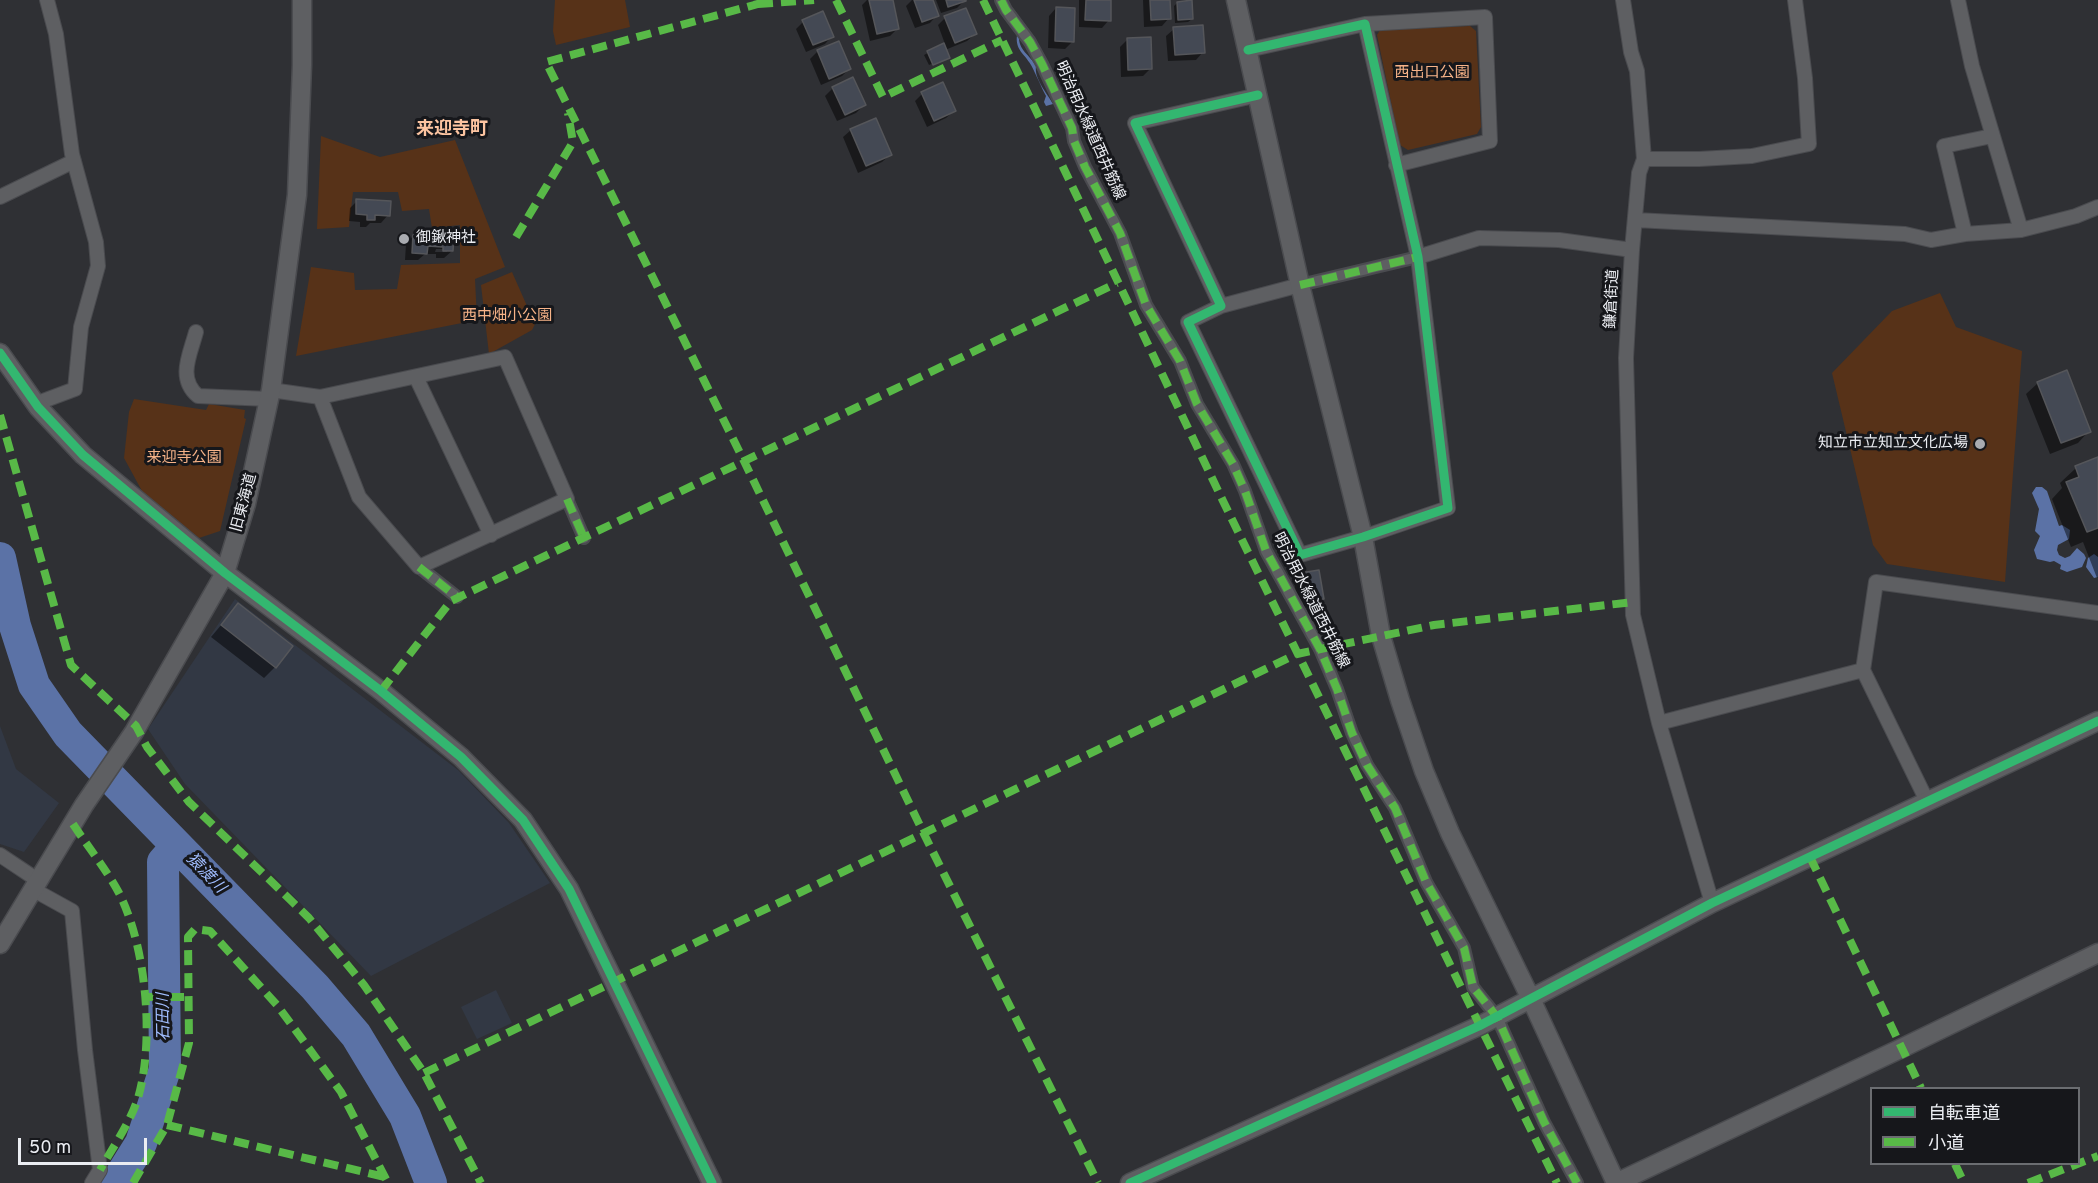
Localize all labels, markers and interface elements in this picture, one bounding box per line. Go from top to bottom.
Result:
street label: 明治用水緑道西井筋線 [1050,59,1128,203]
park label: 西出口公園 [1395,65,1469,83]
district label: 来迎寺町 [416,119,488,141]
place label: 御鍬神社 [416,230,476,248]
marker: 御鍬神社 [397,232,411,246]
street label: 鎌倉街道 [1602,269,1624,329]
park label: 西中畑小公園 [462,308,552,326]
place label: 知立市立知立文化広場 [1818,435,1968,453]
marker: 知立市立知立文化広場 [1973,437,1987,451]
park label: 来迎寺公園 [147,450,221,468]
street label: 旧東海道 [229,472,261,534]
street label: 明治用水緑道西井筋線 [1268,530,1352,672]
water label: 猿渡川 [181,850,229,898]
water label: 石田川 [155,993,175,1041]
legend [1870,1087,2080,1165]
text: 自転車道 [1928,1103,2000,1126]
scale bar [21,1126,150,1164]
text: 小道 [1928,1133,1964,1156]
text: 50 m [29,1137,71,1160]

